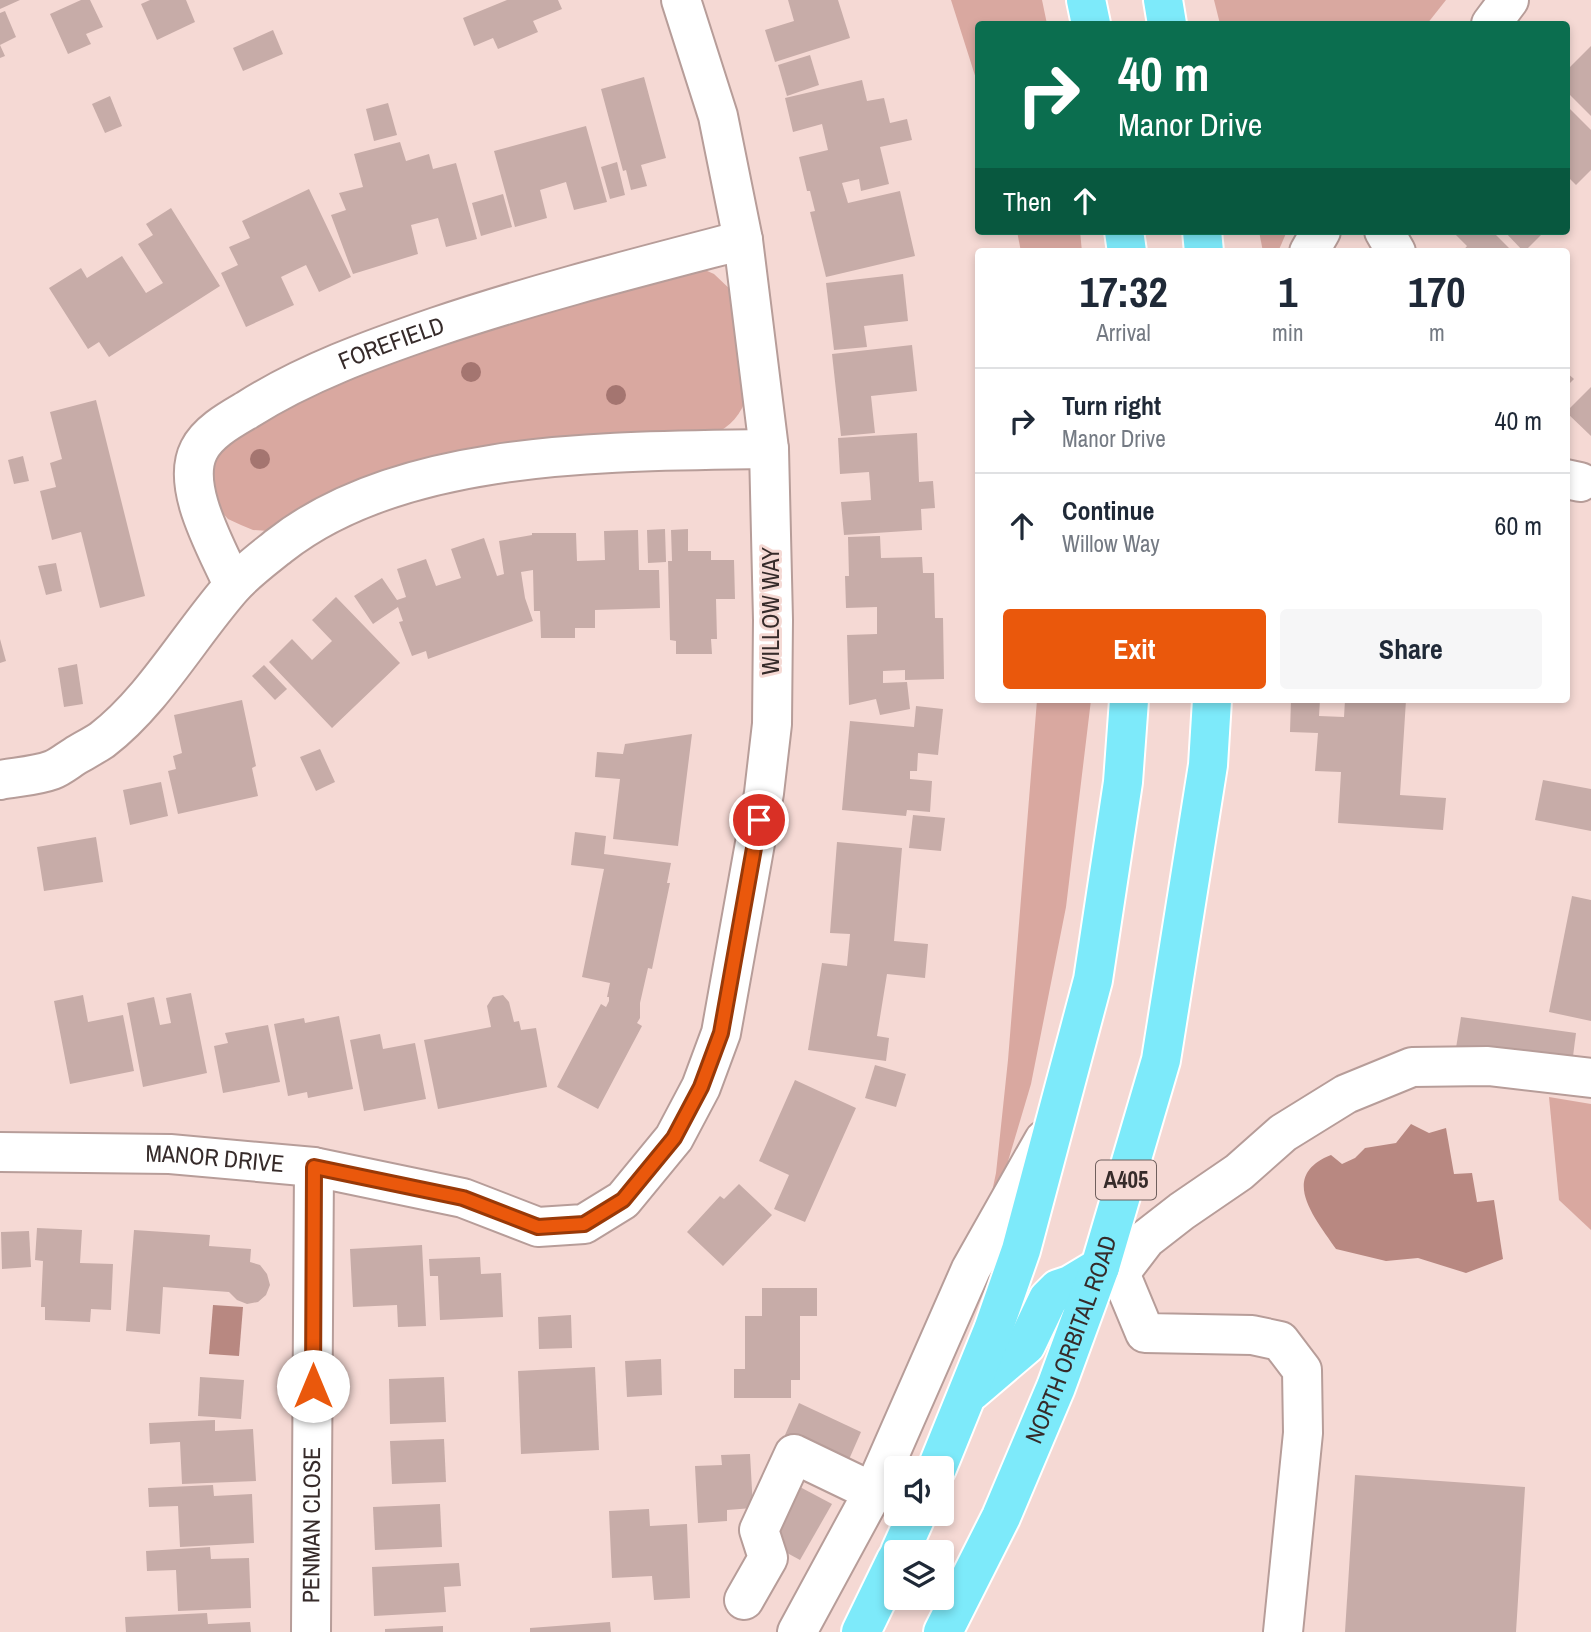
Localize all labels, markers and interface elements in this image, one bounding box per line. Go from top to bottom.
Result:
text: 40 m [1118,40,1210,106]
icon: right [1003,49,1094,140]
text: Manor Drive [1118,103,1262,146]
icon: ahead [1066,182,1104,220]
text: Then [1003,184,1052,219]
text: 17:32 [1080,264,1168,320]
text: 1 [1278,264,1297,320]
text: 170 [1408,264,1466,320]
street label: FOREFIELD [333,308,448,377]
text: Arrival [1096,317,1151,348]
text: min [1272,317,1304,348]
text: m [1429,317,1445,348]
text: Turn right [1062,388,1161,423]
icon: right [1003,402,1041,440]
text: 40 m [1495,403,1542,438]
text: Manor Drive [1062,423,1166,454]
text: Continue [1062,493,1154,528]
icon: ahead [1003,507,1041,545]
text: 60 m [1495,508,1542,543]
text: Willow Way [1062,528,1160,559]
street label: WILLOW WAY [754,547,786,675]
button: Exit [1003,609,1266,689]
button: Share [1280,609,1542,689]
pin [729,790,789,850]
icon: arrive [740,801,778,839]
street label: MANOR DRIVE [145,1137,286,1179]
road number: A405 [1096,1161,1156,1200]
street label: NORTH ORBITAL ROAD [1017,1231,1123,1448]
position arrow [276,1349,350,1423]
street label: PENMAN CLOSE [294,1447,327,1603]
map controls [884,1456,954,1610]
button: sound [884,1456,954,1526]
button: layers [884,1540,954,1610]

